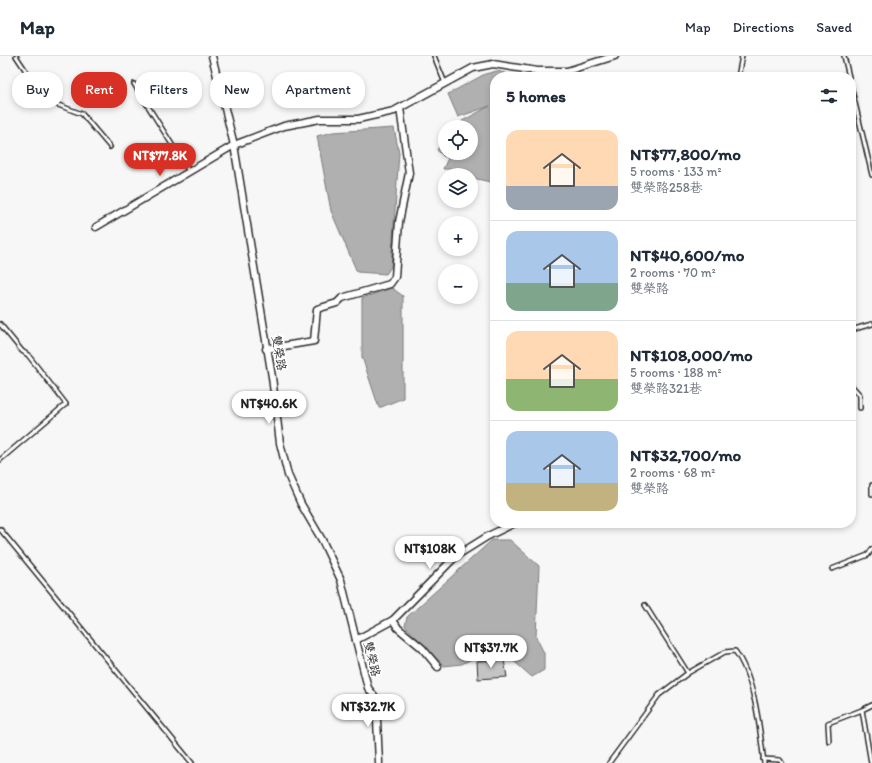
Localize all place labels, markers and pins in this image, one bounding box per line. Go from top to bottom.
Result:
pin: NT$77.8K [119,143,201,177]
pin: NT$40.6K [228,391,310,425]
pin: NT$108K [393,536,467,570]
pin: NT$37.7K [450,635,532,669]
pin: NT$32.7K [327,694,409,728]

